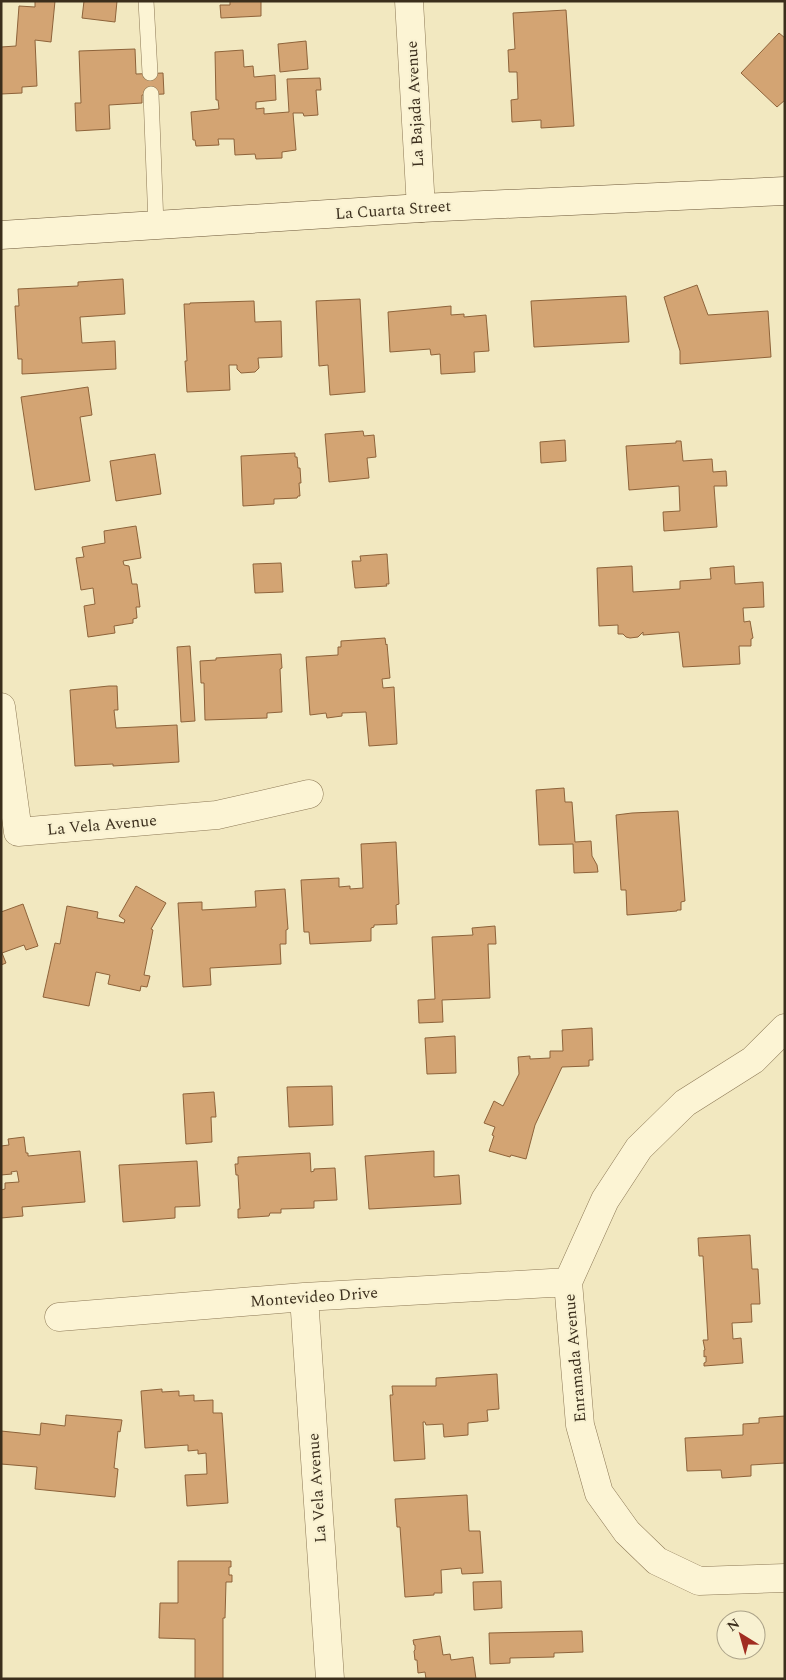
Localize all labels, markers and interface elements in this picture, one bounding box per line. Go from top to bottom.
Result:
street label: La Bajada Avenue [400,40,430,168]
street label: La Cuarta Street [334,194,452,226]
street label: La Vela Avenue [46,808,158,842]
street label: Montevideo Drive [249,1281,379,1313]
street label: Enramada Avenue [557,1293,593,1423]
street label: La Vela Avenue [301,1432,333,1544]
north arrow [716,1610,766,1660]
text: N [723,1613,744,1637]

